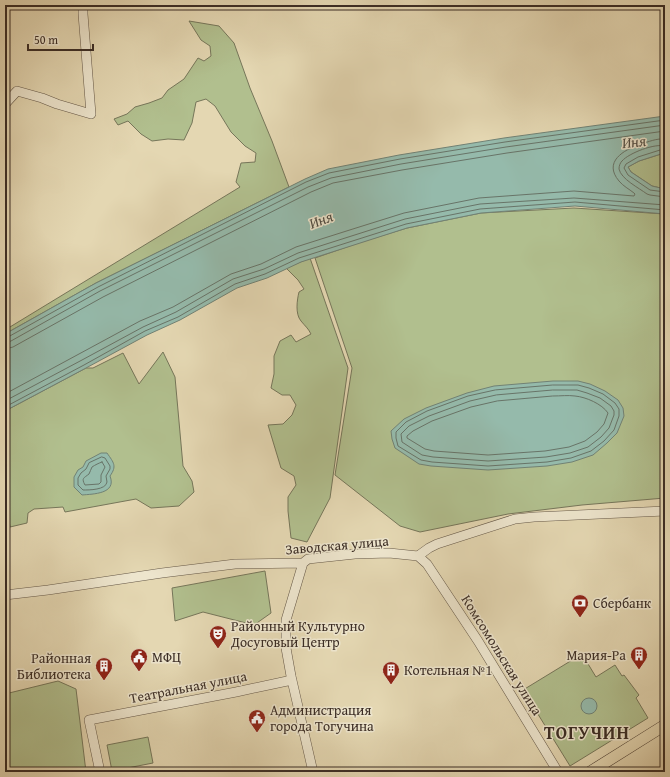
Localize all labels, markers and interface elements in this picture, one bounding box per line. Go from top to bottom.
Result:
scale bar [28,26,93,52]
text: 50 m [34,31,58,48]
water label: Иня [621,130,648,153]
water label: Иня [306,205,336,234]
street label: Заводская улица [284,530,390,559]
street label: Комсомольская улица [457,591,547,719]
bank icon: Сбербанк [570,593,590,618]
place label: Сбербанк [593,593,652,613]
place label: Районный Культурно Досуговый Центр [230,616,365,652]
theatre icon: Районный Культурно Досуговый Центр [208,624,228,649]
place label: Мария-Ра [566,645,626,665]
building icon: Мария-Ра [629,645,649,670]
public building icon: МФЦ [129,647,149,672]
place label: МФЦ [152,647,181,667]
place label: Районная Библиотека [17,648,91,684]
building icon: Районная Библиотека [94,656,114,681]
building icon: Котельная №1 [381,660,401,685]
place label: Котельная №1 [404,660,492,680]
street label: Театральная улица [128,666,249,708]
place label: Администрация города Тогучина [270,700,374,736]
public building icon: Администрация города Тогучина [247,708,267,733]
district label: ТОГУЧИН [544,719,630,746]

